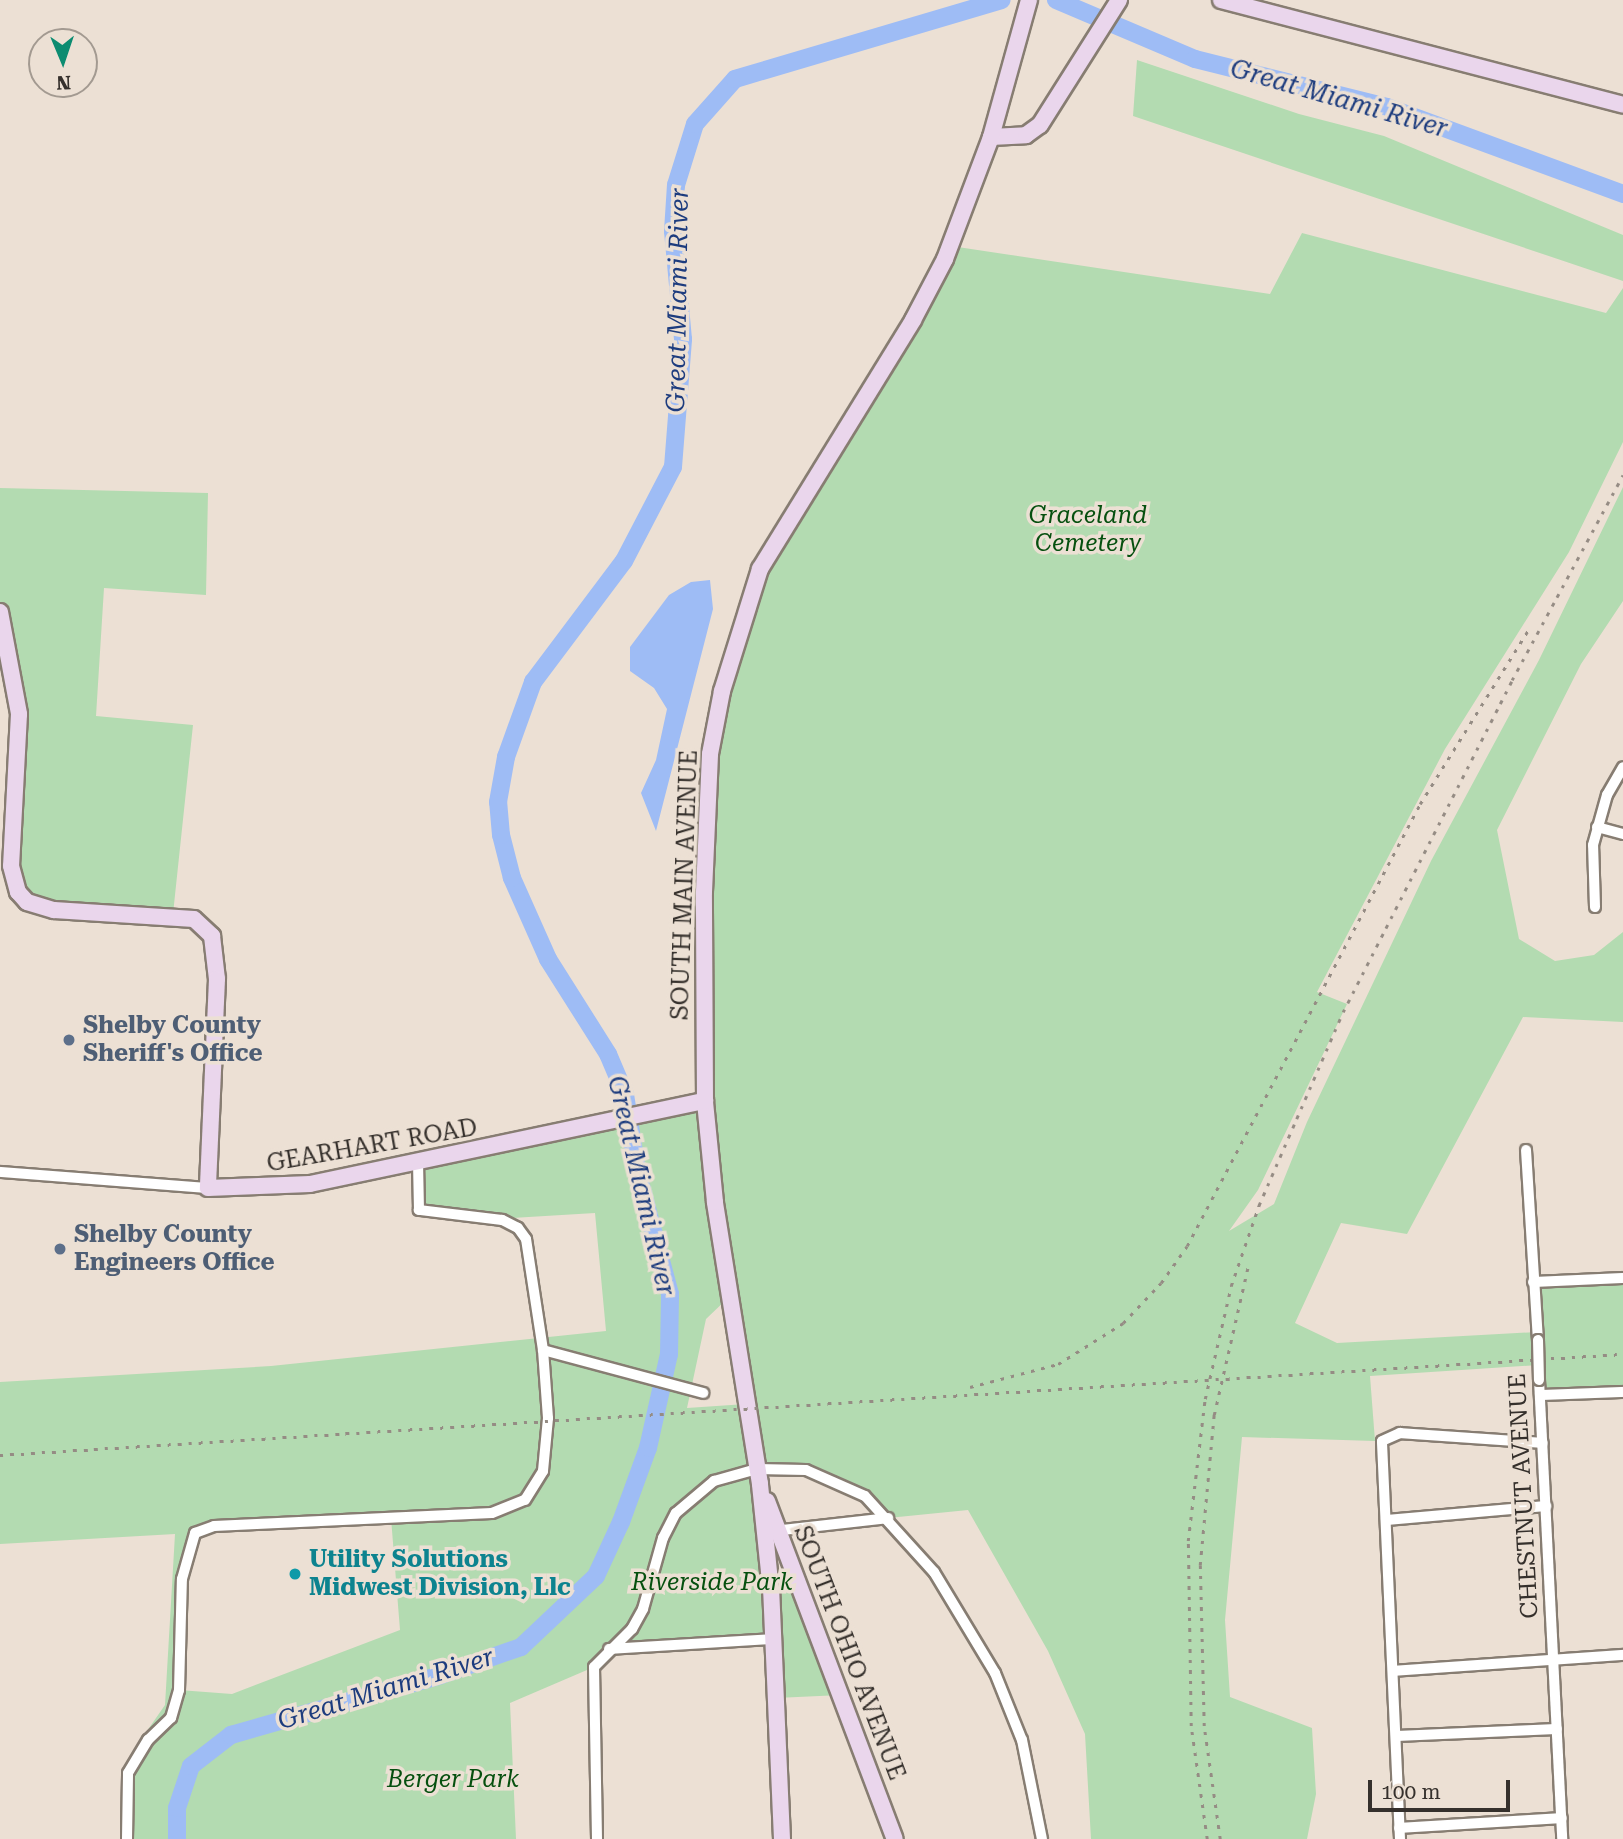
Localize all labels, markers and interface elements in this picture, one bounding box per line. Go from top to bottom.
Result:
north arrow [28,28,98,98]
water label: Great Miami River [1227,53,1451,145]
text: N [56,71,71,94]
water label: Great Miami River [660,187,696,413]
park label: Graceland Cemetery [1029,502,1147,558]
street label: SOUTH MAIN AVENUE [666,749,704,1021]
place label: Shelby County Sheriff's Office [83,1012,262,1068]
marker: Shelby County Sheriff's Office [61,1032,77,1048]
water label: Great Miami River [601,1073,681,1299]
street label: GEARHART ROAD [265,1113,479,1179]
place label: Shelby County Engineers Office [74,1221,275,1277]
marker: Shelby County Engineers Office [52,1241,68,1257]
street label: CHESTNUT AVENUE [1503,1373,1545,1619]
street label: SOUTH OHIO AVENUE [787,1522,911,1784]
place label: Utility Solutions Midwest Division, Llc [309,1546,571,1602]
marker: Utility Solutions Midwest Division, Llc [287,1566,303,1582]
park label: Riverside Park [631,1569,793,1597]
water label: Great Miami River [274,1641,498,1737]
park label: Berger Park [387,1766,519,1794]
scale bar [1371,1766,1513,1810]
text: 100 m [1381,1780,1441,1804]

